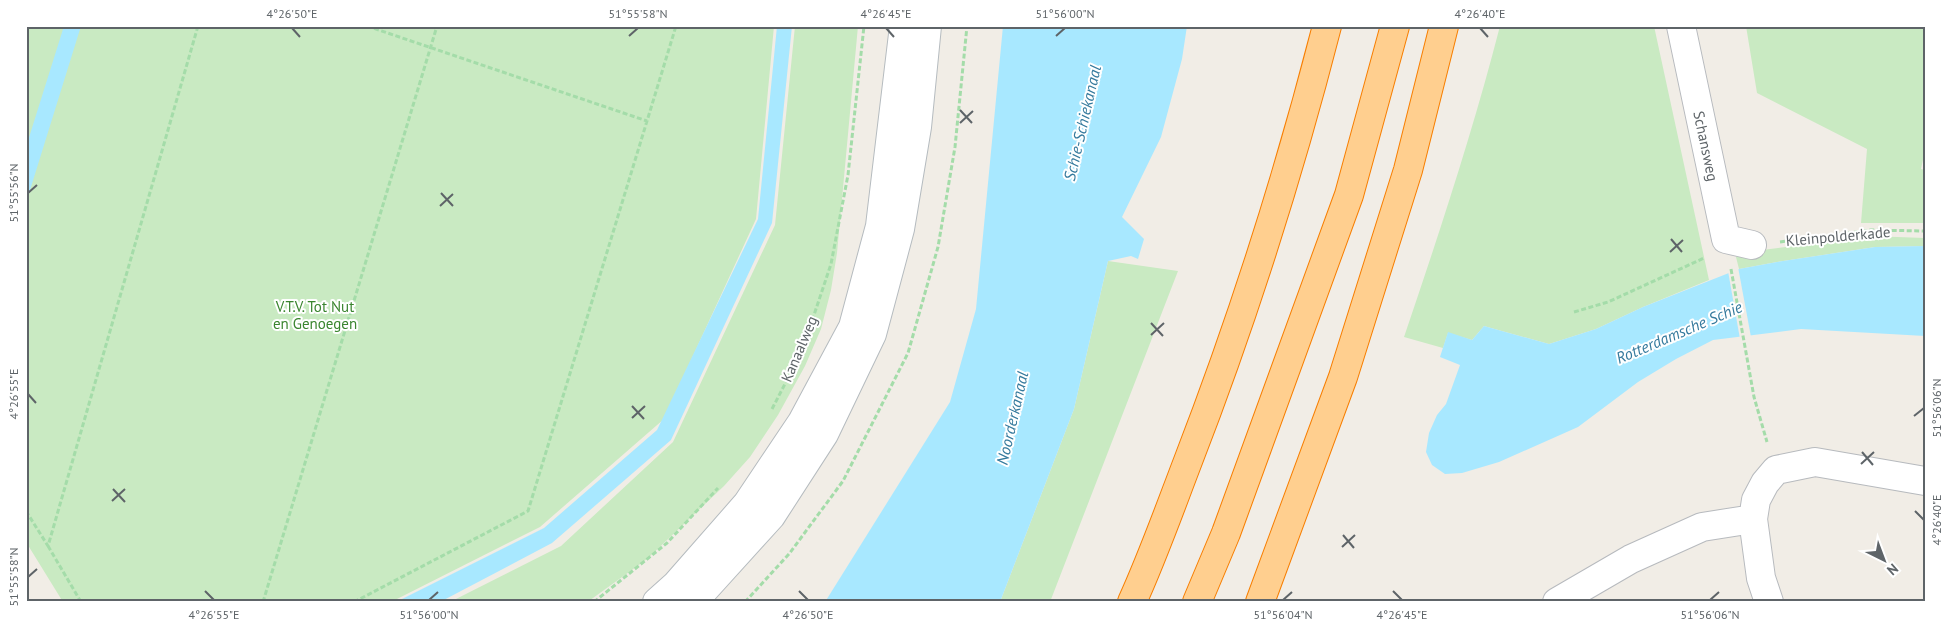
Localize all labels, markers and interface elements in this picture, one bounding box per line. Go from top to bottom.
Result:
text: 4°26'50"E [267,6,317,21]
text: 51°55'58"N [608,6,668,21]
text: 4°26'45"E [861,6,911,21]
text: 51°56'00"N [1035,6,1095,21]
text: 4°26'40"E [1455,6,1505,21]
water label: Schie-Schiekanaal [1059,63,1105,183]
street label: Schansweg [1689,109,1723,183]
text: 51°55'56"N [6,163,21,223]
street label: Kleinpolderkade [1785,222,1891,250]
water label: Rotterdamsche Schie [1613,296,1746,368]
park label: V.T.V. Tot Nut en Genoegen [273,297,357,333]
street label: Kanaalweg [777,313,821,385]
text: 4°26'55"E [6,369,21,419]
water label: Noorderkanaal [992,369,1033,467]
text: 51°56'06"N [1929,378,1944,438]
text: 4°26'40"E [1929,495,1944,545]
north arrow [1858,536,1908,586]
text: 51°55'58"N [6,547,21,607]
text: N [1883,560,1902,579]
text: 4°26'55"E [189,607,239,622]
text: 51°56'00"N [399,607,459,622]
text: 4°26'50"E [783,607,833,622]
text: 51°56'04"N [1253,607,1313,622]
text: 4°26'45"E [1377,607,1427,622]
text: 51°56'06"N [1680,607,1740,622]

